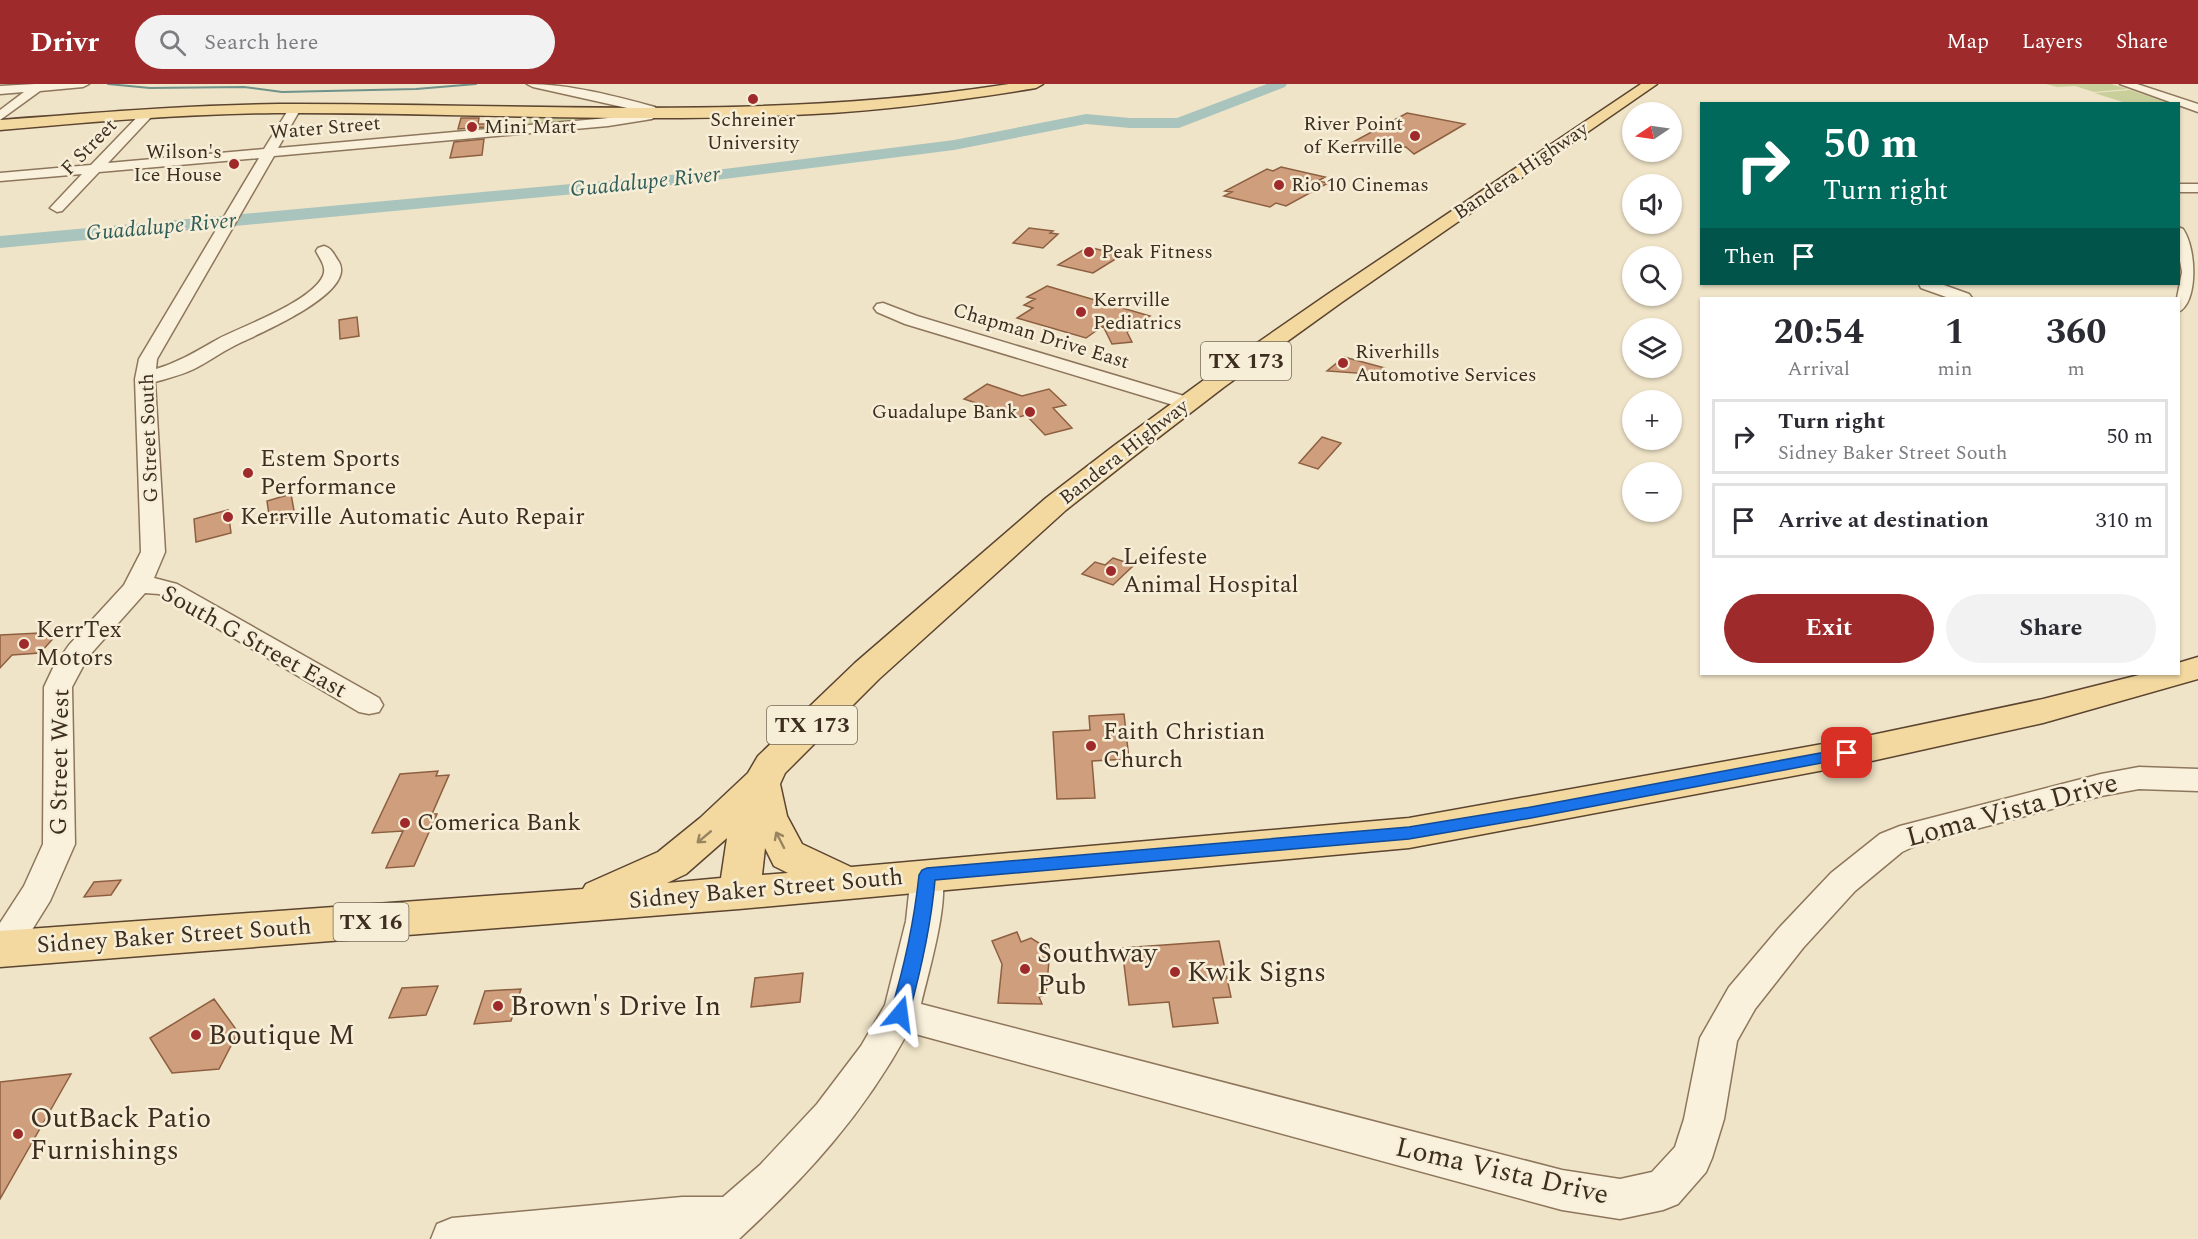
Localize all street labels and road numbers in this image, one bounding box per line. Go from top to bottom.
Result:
street label: Water Street [268,108,382,148]
street label: F Street [54,111,124,183]
street label: Bandera Highway [1447,114,1596,227]
street label: Chapman Drive East [949,295,1133,377]
road number: TX 173 [1201,342,1291,380]
street label: G Street South [132,373,166,503]
street label: Bandera Highway [1053,391,1196,512]
street label: South G Street East [155,576,353,708]
street label: G Street West [41,688,79,836]
road number: TX 173 [767,706,857,744]
street label: Loma Vista Drive [1901,761,2123,859]
street label: Sidney Baker Street South [627,859,905,919]
road number: TX 16 [334,903,409,941]
street label: Sidney Baker Street South [35,908,313,964]
street label: Loma Vista Drive [1391,1126,1613,1216]

